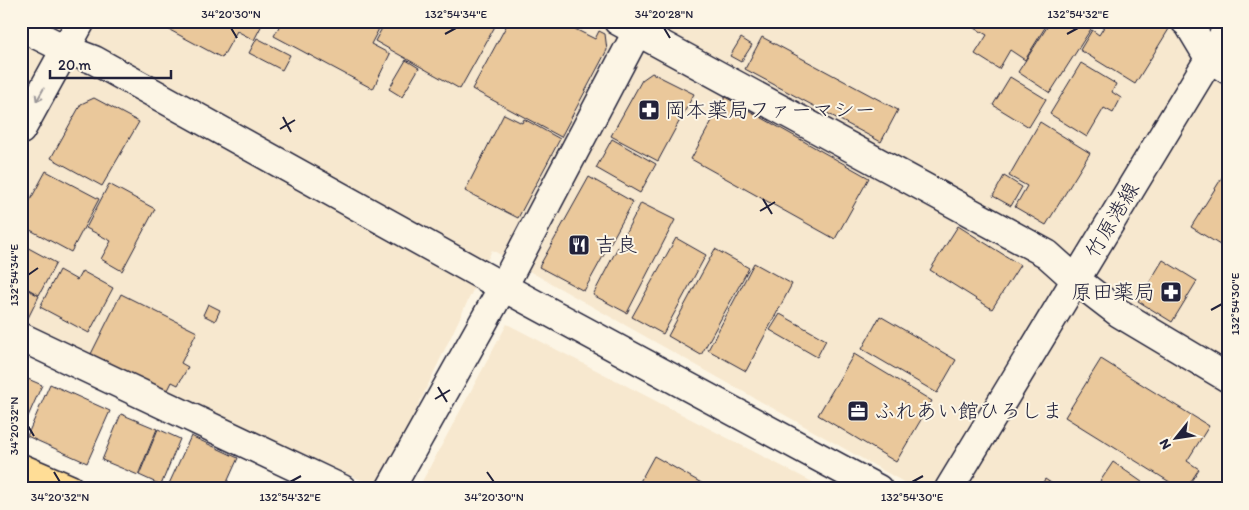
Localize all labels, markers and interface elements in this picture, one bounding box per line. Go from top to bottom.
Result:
text: 34°20'30"N [201,7,261,21]
text: 132°54'34"E [425,7,488,21]
text: 34°20'28"N [635,7,693,21]
text: 132°54'32"E [1047,7,1109,21]
scale bar [50,48,171,80]
text: 20 m [58,56,92,74]
one-way arrow [35,87,45,101]
place label: 岡本薬局ファーマシー [665,97,875,122]
pharmacy icon: 岡本薬局ファーマシー [637,98,661,122]
street label: 竹原港線 [1079,177,1144,262]
place label: 吉良 [595,232,637,257]
restaurant icon: 吉良 [567,233,591,257]
text: 132°54'34"E [7,243,21,306]
text: 132°54'30"E [1228,272,1242,335]
place label: 原田薬局 [1071,279,1155,304]
pharmacy icon: 原田薬局 [1159,280,1183,304]
text: 34°20'32"N [7,397,21,455]
place label: ふれあい館ひろしま [874,398,1063,423]
office icon: ふれあい館ひろしま [846,399,870,423]
north arrow [1152,412,1202,462]
text: N [1155,436,1175,453]
text: 34°20'32"N [31,490,89,504]
text: 132°54'32"E [259,490,321,504]
text: 34°20'30"N [464,490,524,504]
text: 132°54'30"E [881,490,944,504]

